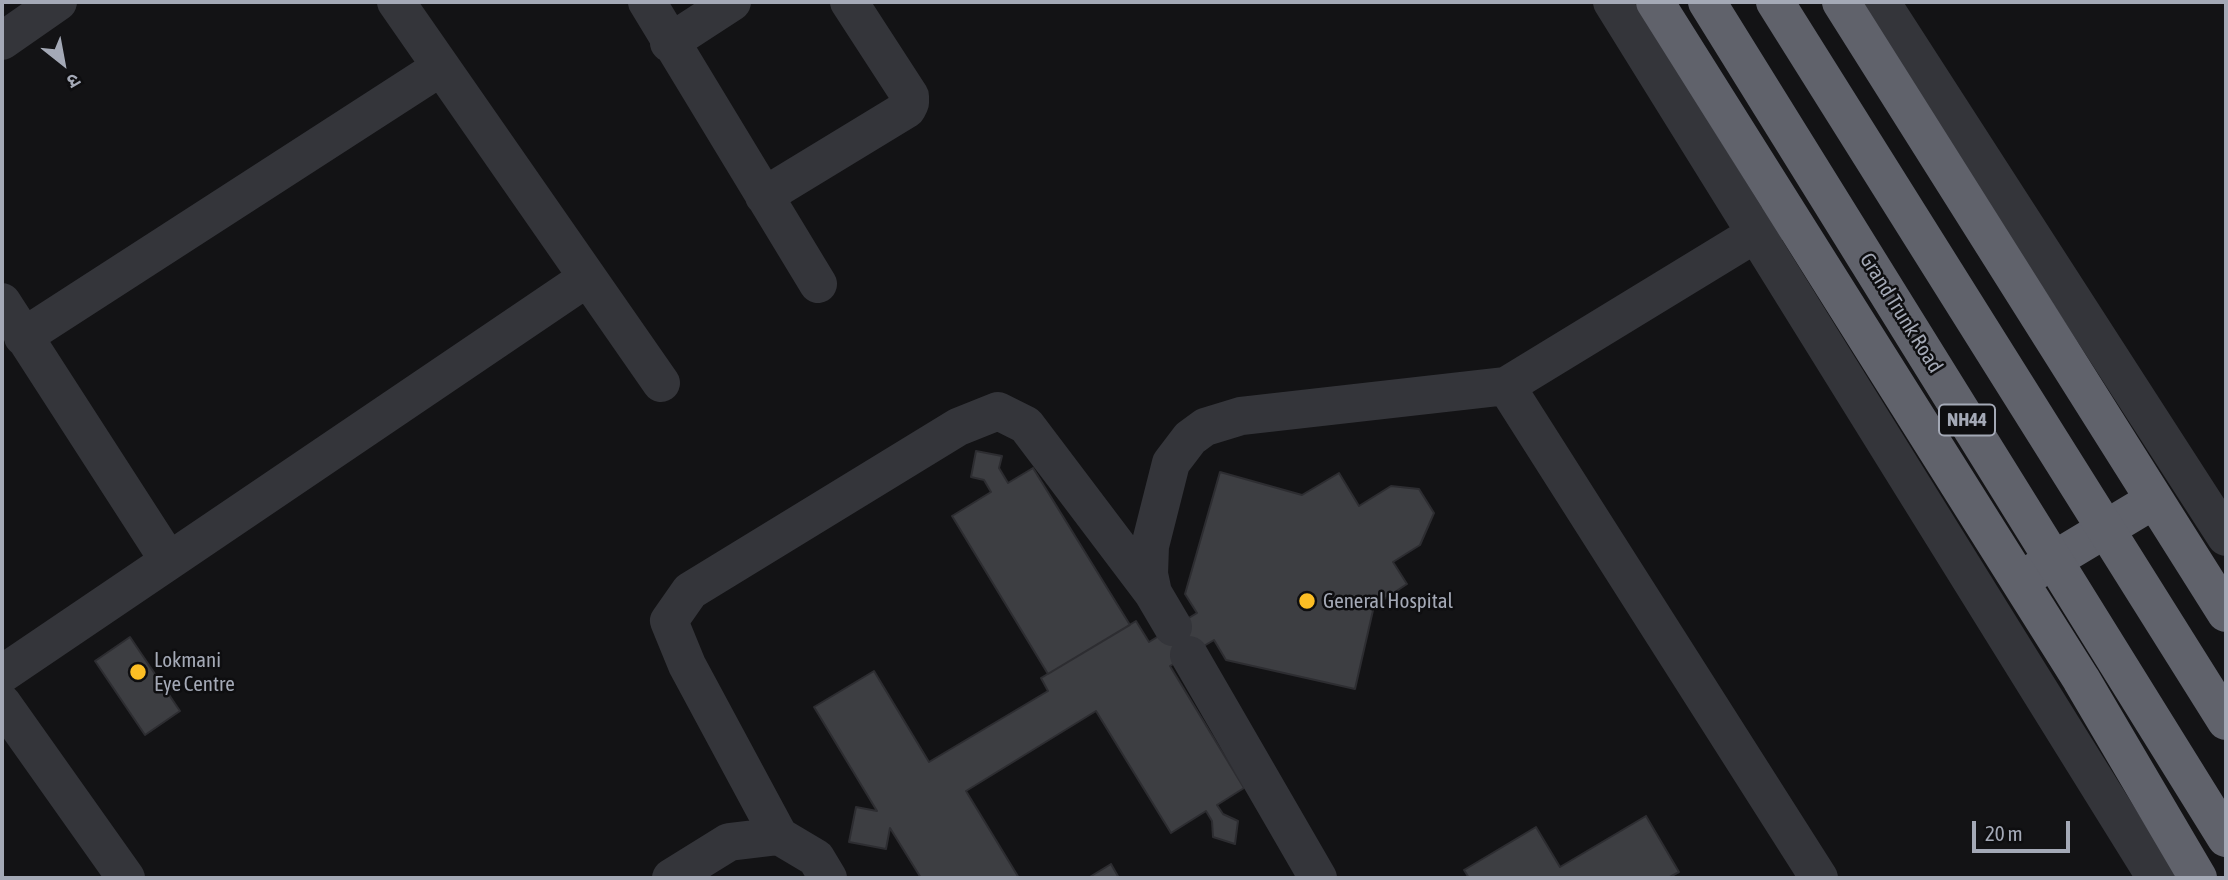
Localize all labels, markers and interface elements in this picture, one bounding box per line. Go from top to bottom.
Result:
north arrow [28,28,98,98]
text: उ [63,69,84,93]
street label: Grand Trunk Road [1854,248,1948,378]
road number: NH44 [1939,404,1995,436]
place label: General Hospital [1323,588,1453,614]
marker: General Hospital [1297,591,1317,611]
place label: Lokmani Eye Centre [154,647,235,697]
marker: Lokmani Eye Centre [128,662,148,682]
scale bar [1976,806,2074,850]
text: 20 m [1985,821,2023,845]

